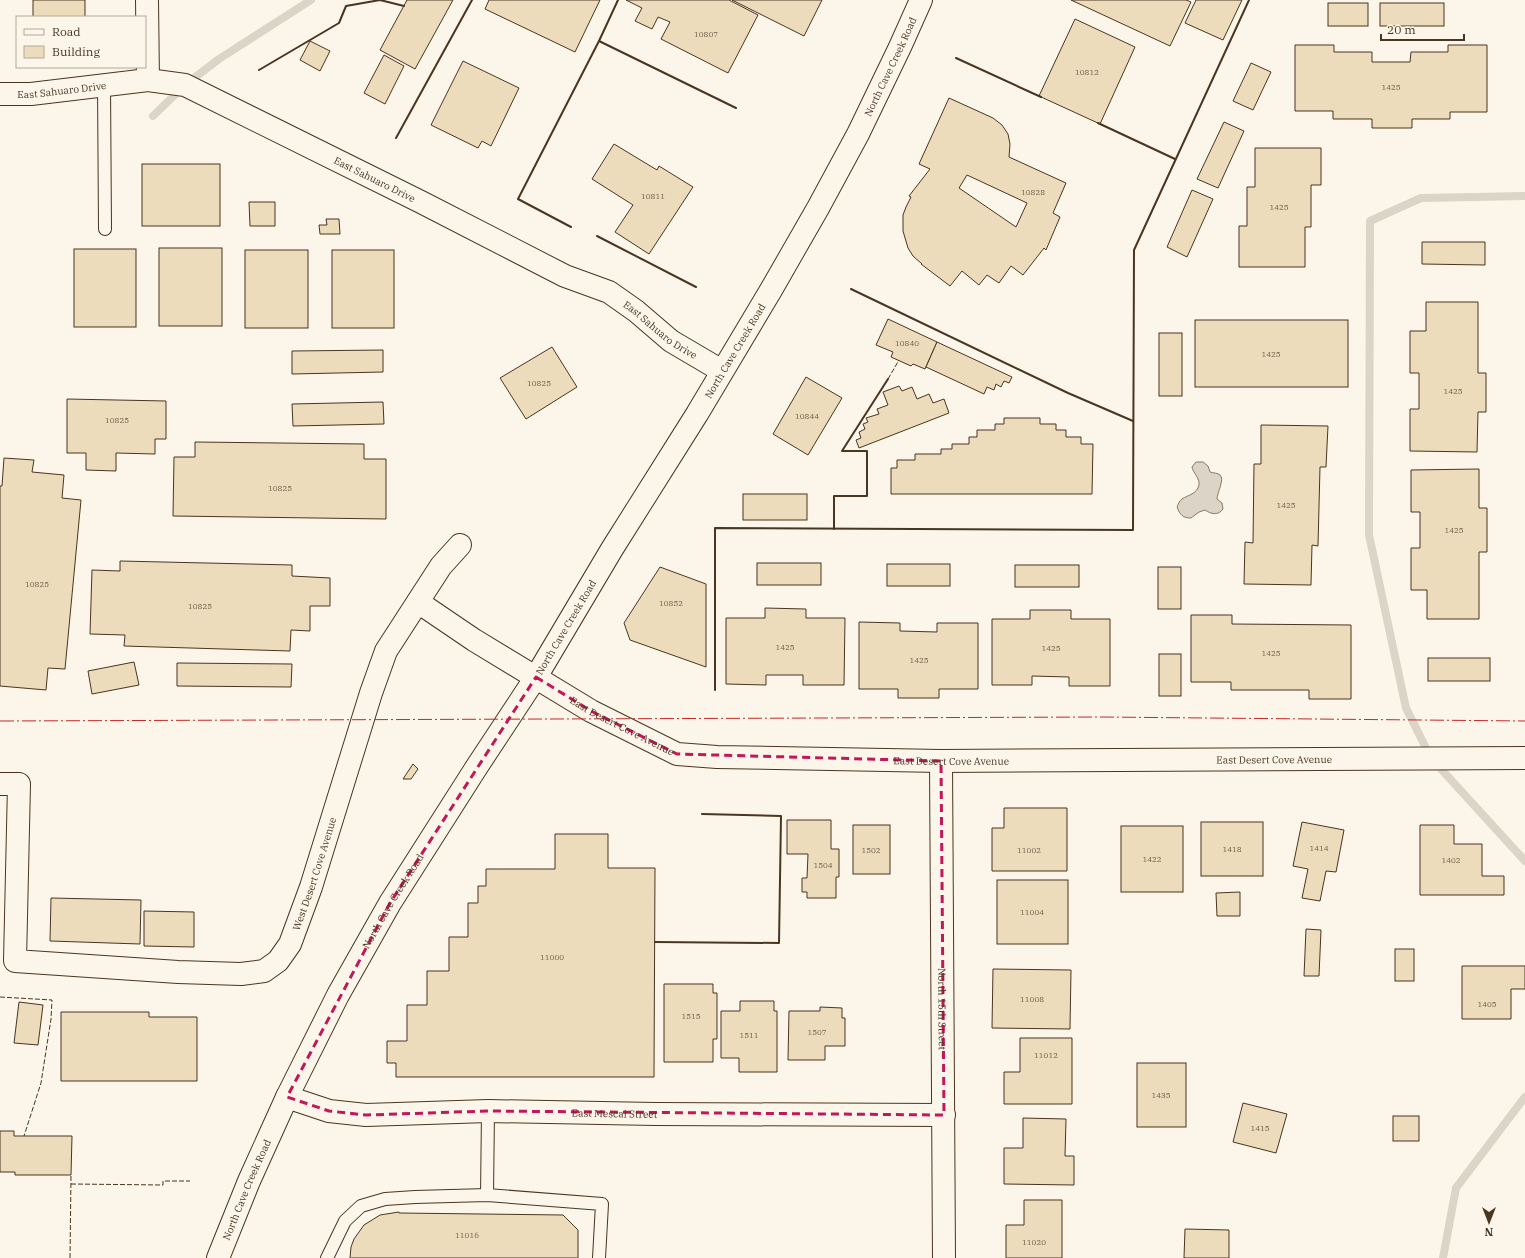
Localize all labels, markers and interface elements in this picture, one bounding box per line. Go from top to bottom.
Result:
street label: North Cave Creek Road [861,15,919,118]
legend [16,16,146,68]
scale bar [1381,16,1464,42]
text: 20 m [1387,22,1416,37]
text: Road [52,24,81,39]
house number: 10807 [694,29,718,39]
text: Building [52,44,100,59]
house number: 10812 [1075,67,1099,77]
street label: East Sahuaro Drive [17,79,107,101]
house number: 1425 [1381,82,1401,92]
street label: East Sahuaro Drive [332,153,418,205]
house number: 10828 [1021,187,1045,197]
house number: 10811 [641,191,665,201]
house number: 1425 [1269,202,1289,212]
street label: East Sahuaro Drive [621,298,700,361]
street label: North Cave Creek Road [701,301,768,401]
house number: 10840 [895,338,919,348]
house number: 1425 [1261,349,1281,359]
house number: 10825 [527,378,551,388]
house number: 1425 [1443,386,1463,396]
house number: 10844 [795,411,819,421]
house number: 10825 [105,415,129,425]
house number: 10825 [268,483,292,493]
house number: 1425 [1276,500,1296,510]
house number: 1425 [1444,525,1464,535]
street label: North Cave Creek Road [532,577,599,677]
house number: 10825 [25,579,49,589]
house number: 10852 [659,598,683,608]
house number: 10825 [188,601,212,611]
house number: 1425 [775,642,795,652]
house number: 1425 [1041,643,1061,653]
house number: 1425 [1261,648,1281,658]
house number: 1425 [909,655,929,665]
street label: East Desert Cove Avenue [568,693,677,758]
street label: East Desert Cove Avenue [1216,752,1332,766]
street label: East Desert Cove Avenue [893,754,1009,768]
street label: West Desert Cove Avenue [289,815,339,932]
house number: 1414 [1309,843,1329,853]
house number: 1418 [1222,844,1242,854]
house number: 1502 [861,845,881,855]
house number: 11002 [1017,845,1041,855]
street label: North Cave Creek Road [359,851,426,951]
house number: 1422 [1142,854,1162,864]
house number: 1402 [1441,855,1461,865]
house number: 1504 [813,860,833,870]
house number: 11004 [1020,907,1044,917]
house number: 11000 [540,952,564,962]
street label: North 15th Street [936,968,949,1051]
house number: 11008 [1020,994,1044,1004]
house number: 1405 [1477,999,1497,1009]
house number: 1515 [681,1011,701,1021]
house number: 1507 [807,1027,827,1037]
house number: 1511 [739,1030,759,1040]
house number: 11012 [1034,1050,1058,1060]
house number: 1435 [1151,1090,1171,1100]
street label: East Mescal Street [571,1106,658,1121]
house number: 1415 [1250,1123,1270,1133]
street label: North Cave Creek Road [219,1137,274,1242]
north arrow [1469,1202,1509,1242]
text: N [1484,1225,1493,1239]
house number: 11016 [455,1230,479,1240]
house number: 11020 [1022,1237,1046,1247]

